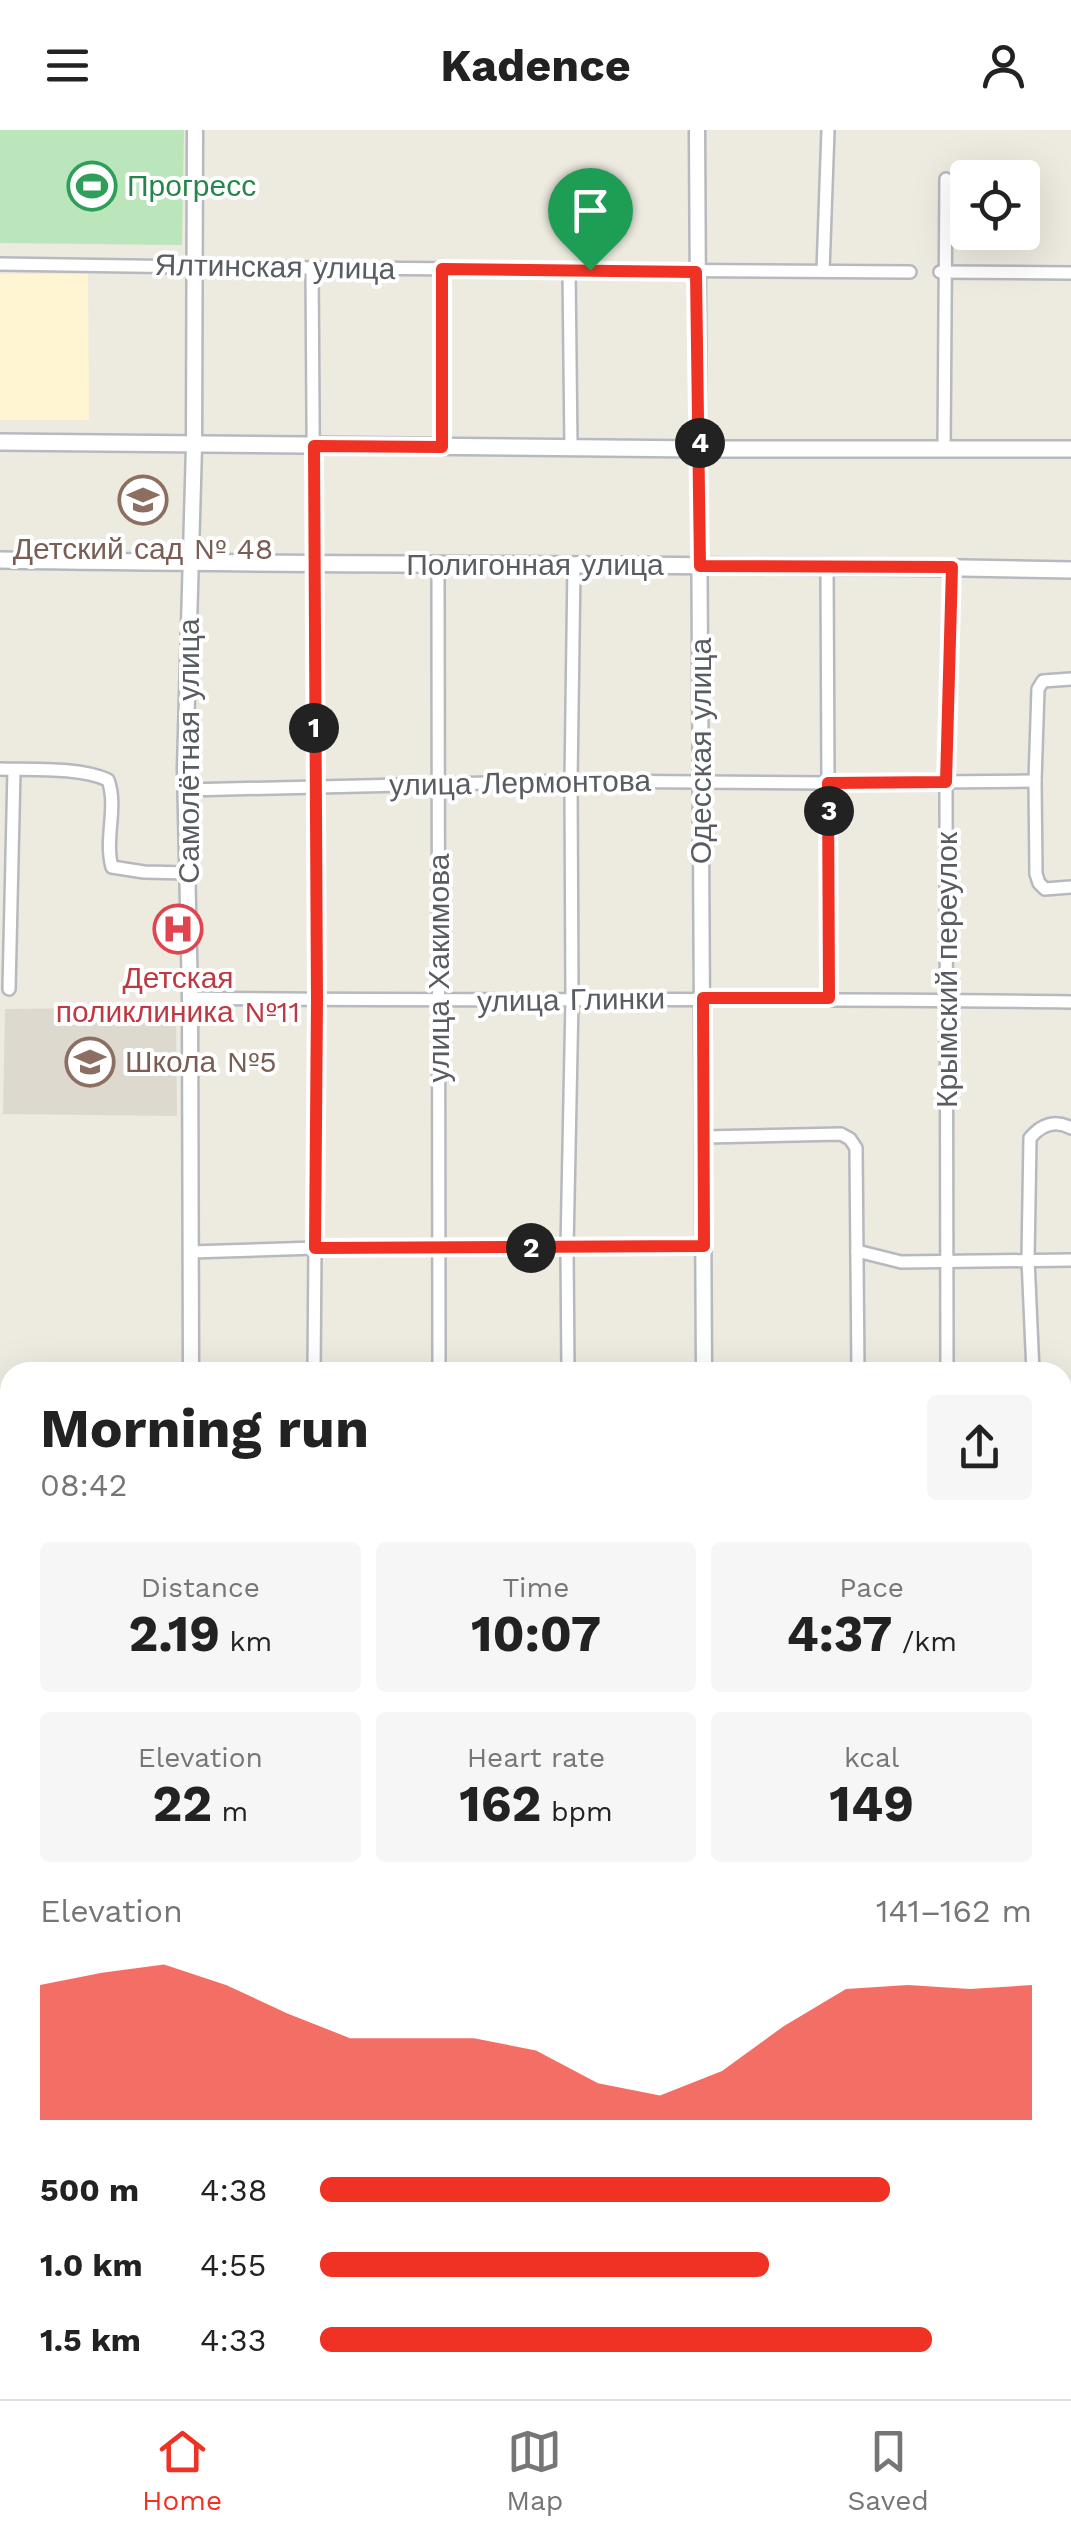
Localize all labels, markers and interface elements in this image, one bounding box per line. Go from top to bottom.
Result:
icon: menu [40,38,95,93]
icon: person [976,38,1031,93]
text: Kadence [440,39,631,92]
sports icon: Прогресс [66,160,118,212]
map controls [950,160,1040,250]
button: locate [950,160,1040,250]
place label: Прогресс [127,168,256,203]
pin [548,168,633,271]
icon: arrive [563,183,618,238]
street label: Ялтинская улица [154,247,396,286]
pin: 4 [675,418,725,468]
text: 4 [691,426,709,459]
school or university icon: Детский сад № 48 [117,474,169,526]
place label: Детский сад № 48 [13,531,273,566]
street label: Полигонная улица [406,547,664,582]
street label: Самолётная улица [171,618,206,884]
street label: Одесская улица [683,638,718,864]
pin: 1 [289,703,339,753]
text: 1 [308,711,320,744]
street label: улица Лермонтова [389,763,652,802]
pin: 3 [804,786,854,836]
text: 3 [821,794,837,827]
street label: Крымский переулок [929,831,964,1108]
street label: улица Хакимова [421,853,456,1082]
hospital icon: Детская поликлиника №11 [152,903,204,955]
place label: Детская поликлиника №11 [56,960,300,1029]
street label: улица Глинки [477,980,665,1019]
school or university icon: Школа №5 [64,1036,116,1088]
place label: Школа №5 [125,1044,277,1079]
pin: 2 [506,1223,556,1273]
text: 2 [523,1231,539,1264]
button: share [927,1395,1032,1500]
text: Morning run [40,1396,369,1460]
text: 08:42 [40,1466,127,1504]
text: Distance [141,1571,260,1604]
text: Time [503,1571,569,1604]
text: Pace [839,1571,904,1604]
text: 2.19 [128,1604,220,1663]
text: 10:07 [471,1604,601,1663]
text: 4:37 [786,1604,893,1663]
text: km [220,1625,272,1658]
text: /km [893,1625,957,1658]
text: Elevation [138,1741,263,1774]
text: Heart rate [467,1741,605,1774]
text: kcal [844,1741,899,1774]
text: 22 [152,1774,212,1833]
text: 162 [459,1774,541,1833]
text: 149 [829,1774,914,1833]
text: m [212,1795,248,1828]
text: bpm [541,1795,613,1828]
text: Elevation [40,1892,183,1930]
text: 141–162 m [876,1892,1032,1930]
text: 500 m [40,2171,139,2209]
text: 4:38 [200,2171,267,2209]
text: 1.0 km [40,2246,143,2284]
text: 4:55 [200,2246,266,2284]
text: 1.5 km [40,2321,141,2359]
text: 4:33 [200,2321,266,2359]
tab: Home [142,2424,222,2517]
tab: Map [506,2424,563,2517]
tab: Saved [848,2424,929,2517]

